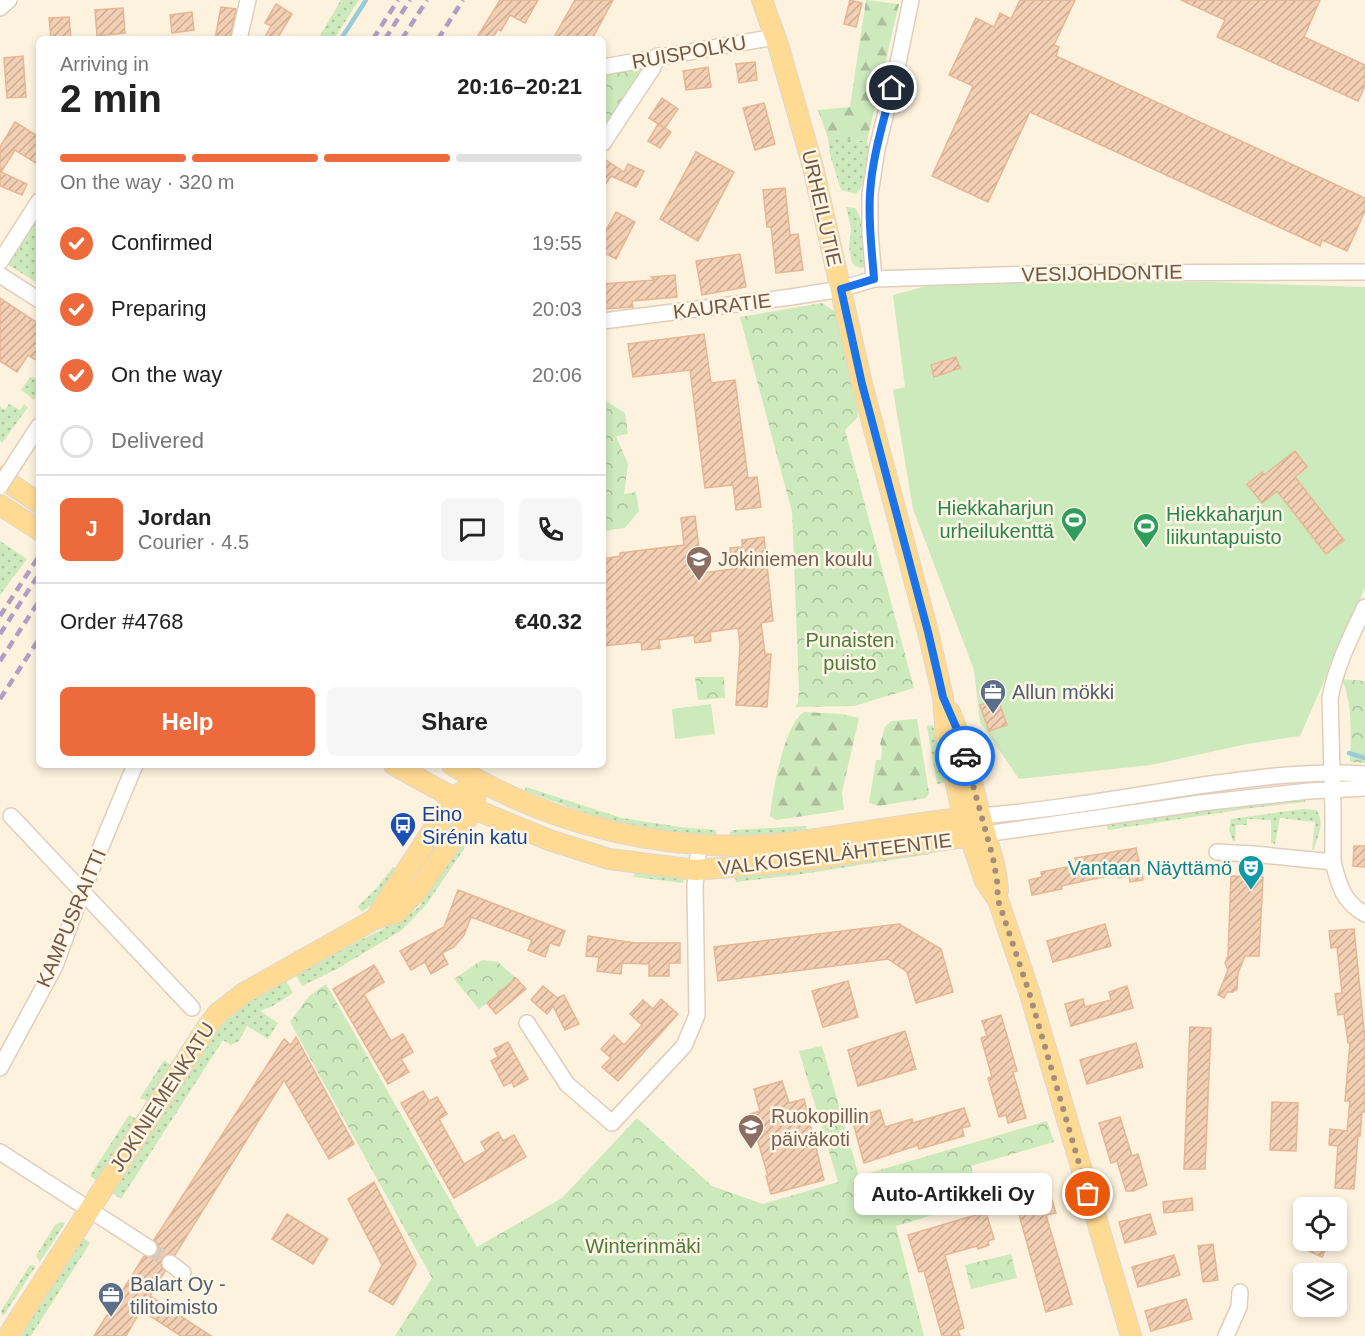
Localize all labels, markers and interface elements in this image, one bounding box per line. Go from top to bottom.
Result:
street label: RUISPOLKU [630,31,748,73]
text: Arriving in [60,53,149,75]
pin [866,62,917,113]
icon: home [875,71,908,104]
text: 20:16–20:21 [457,74,582,99]
text: 2 min [60,77,162,120]
street label: URHEILUTIE [798,148,846,268]
text: On the way · 320 m [60,171,235,193]
icon: check [60,227,93,260]
text: Confirmed [111,230,212,255]
text: 19:55 [532,232,582,254]
street label: VESIJOHDONTIE [1021,261,1183,285]
street label: KAURATIE [672,289,772,323]
icon: check [60,293,93,326]
text: Preparing [111,296,206,321]
text: 20:03 [532,298,582,320]
icon: check [60,359,93,392]
text: On the way [111,362,222,387]
text: 20:06 [532,364,582,386]
text: Delivered [111,428,204,453]
place label: Hiekkaharjun urheilukenttä [937,497,1055,542]
button: chat [441,498,504,561]
button: phone [519,498,582,561]
place label: Hiekkaharjun liikuntapuisto [1166,503,1283,548]
text: Jordan [138,505,211,530]
sports icon: Hiekkaharjun urheilukenttä [1059,505,1089,543]
sports icon: Hiekkaharjun liikuntapuisto [1131,511,1161,549]
text: J [85,516,98,541]
text: Courier · 4.5 [138,531,249,553]
school or university icon: Jokiniemen koulu [684,544,714,582]
place label: Jokiniemen koulu [718,548,873,570]
text: Order #4768 [60,609,184,634]
text: €40.32 [515,609,582,634]
park label: Punaisten puisto [806,629,894,674]
office icon: Allun mökki [978,677,1008,715]
place label: Allun mökki [1012,681,1114,703]
button: Help [60,687,315,756]
button: Share [327,687,582,756]
courier [935,726,995,786]
icon: car [949,740,982,773]
place label: Eino Sirénin katu [422,803,528,848]
bus stop icon: Eino Sirénin katu [388,810,418,848]
street label: VALKOISENLÄHTEENTIE [717,829,953,879]
street label: KAMPUSRAITTI [32,846,110,990]
theatre icon: Vantaan Näyttämö [1236,853,1266,891]
place label: Vantaan Näyttämö [1068,857,1232,879]
street label: JOKINIEMENKATU [105,1018,219,1176]
place label: Ruokopillin päiväkoti [771,1105,869,1150]
school or university icon: Ruokopillin päiväkoti [736,1112,766,1150]
pin [1062,1168,1113,1219]
callout: Auto-Artikkeli Oy [854,1173,1052,1215]
icon: bag [1071,1177,1104,1210]
text: Auto-Artikkeli Oy [871,1183,1035,1205]
map controls [1293,1197,1347,1317]
button: locate [1293,1197,1347,1251]
park label: Winterinmäki [585,1235,701,1257]
button: layers [1293,1263,1347,1317]
place label: Balart Oy - tilitoimisto [130,1273,226,1318]
office icon: Balart Oy - tilitoimisto [96,1280,126,1318]

